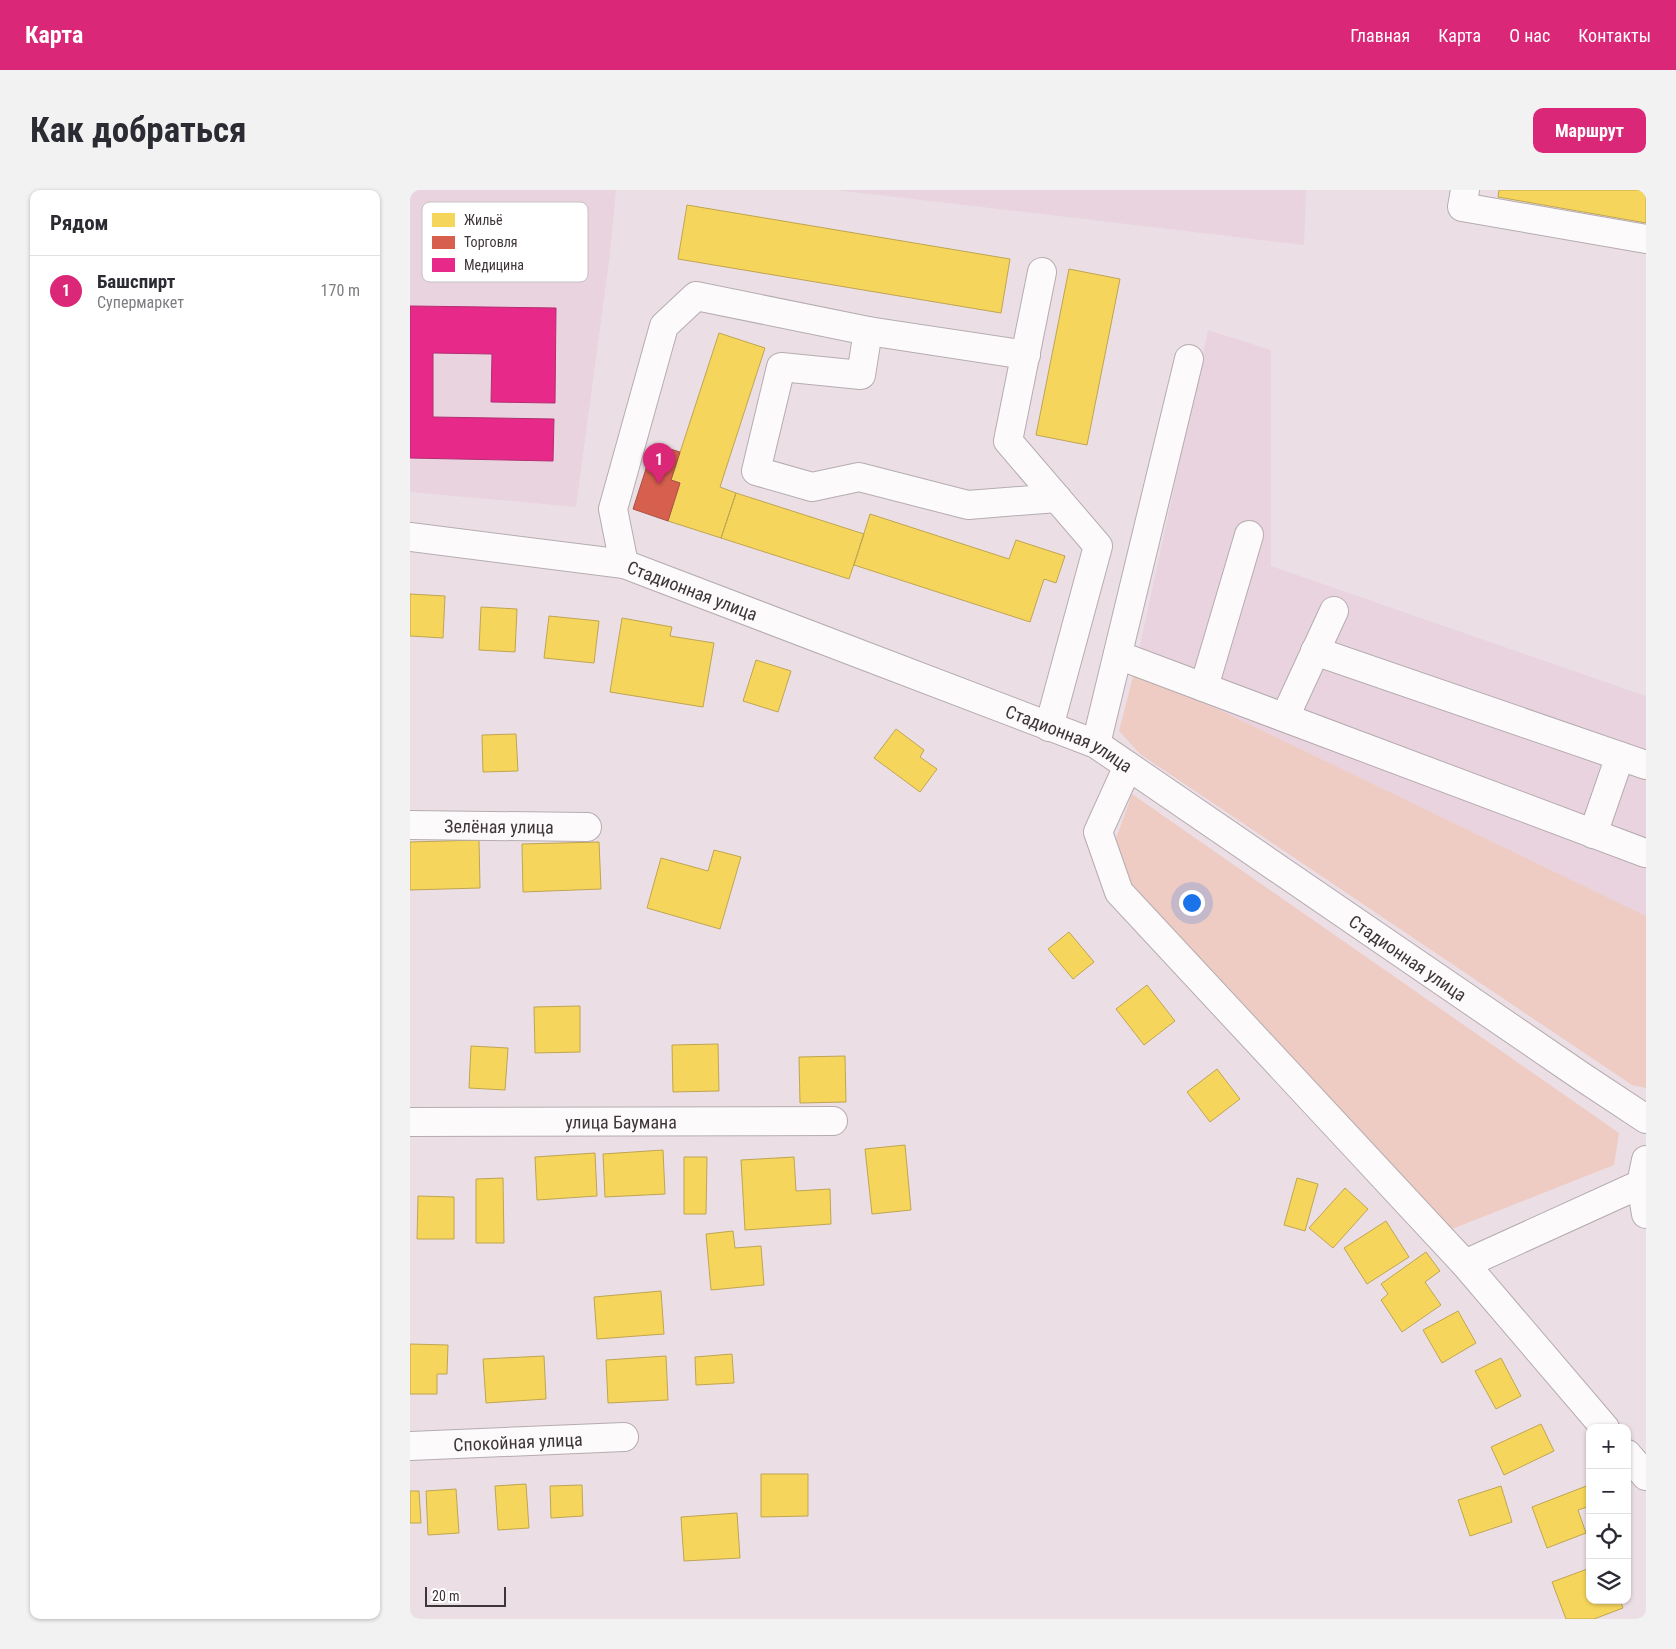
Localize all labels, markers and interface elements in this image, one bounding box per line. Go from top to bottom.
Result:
text: Карта [25,21,83,49]
text: Главная [1350,25,1410,46]
text: Карта [1438,25,1481,46]
text: О нас [1509,25,1550,46]
text: Контакты [1578,25,1651,46]
button: Маршрут [1533,108,1646,153]
text: Как добраться [30,110,246,151]
legend [422,202,588,282]
text: Рядом [50,211,109,235]
text: Жильё [464,212,503,228]
text: Торговля [464,234,518,250]
text: Медицина [464,257,524,273]
text: Башспирт [97,270,175,293]
text: 1 [62,281,70,300]
text: 170 m [321,281,360,300]
text: Супермаркет [97,293,184,312]
pin: 1 [643,443,675,484]
street label: Стадионная улица [624,556,761,624]
street label: Стадионная улица [1003,700,1137,776]
street label: Зелёная улица [444,815,554,837]
your location [1179,890,1205,916]
street label: Стадионная улица [1345,910,1471,1005]
street label: улица Баумана [565,1111,677,1132]
map controls [1586,1424,1631,1604]
button: + [1586,1424,1631,1469]
street label: Спокойная улица [453,1428,583,1455]
button: − [1586,1469,1631,1514]
button: locate [1586,1514,1631,1559]
button: layers [1586,1559,1631,1604]
scale bar [425,1584,506,1607]
text: 20 m [432,1588,460,1604]

